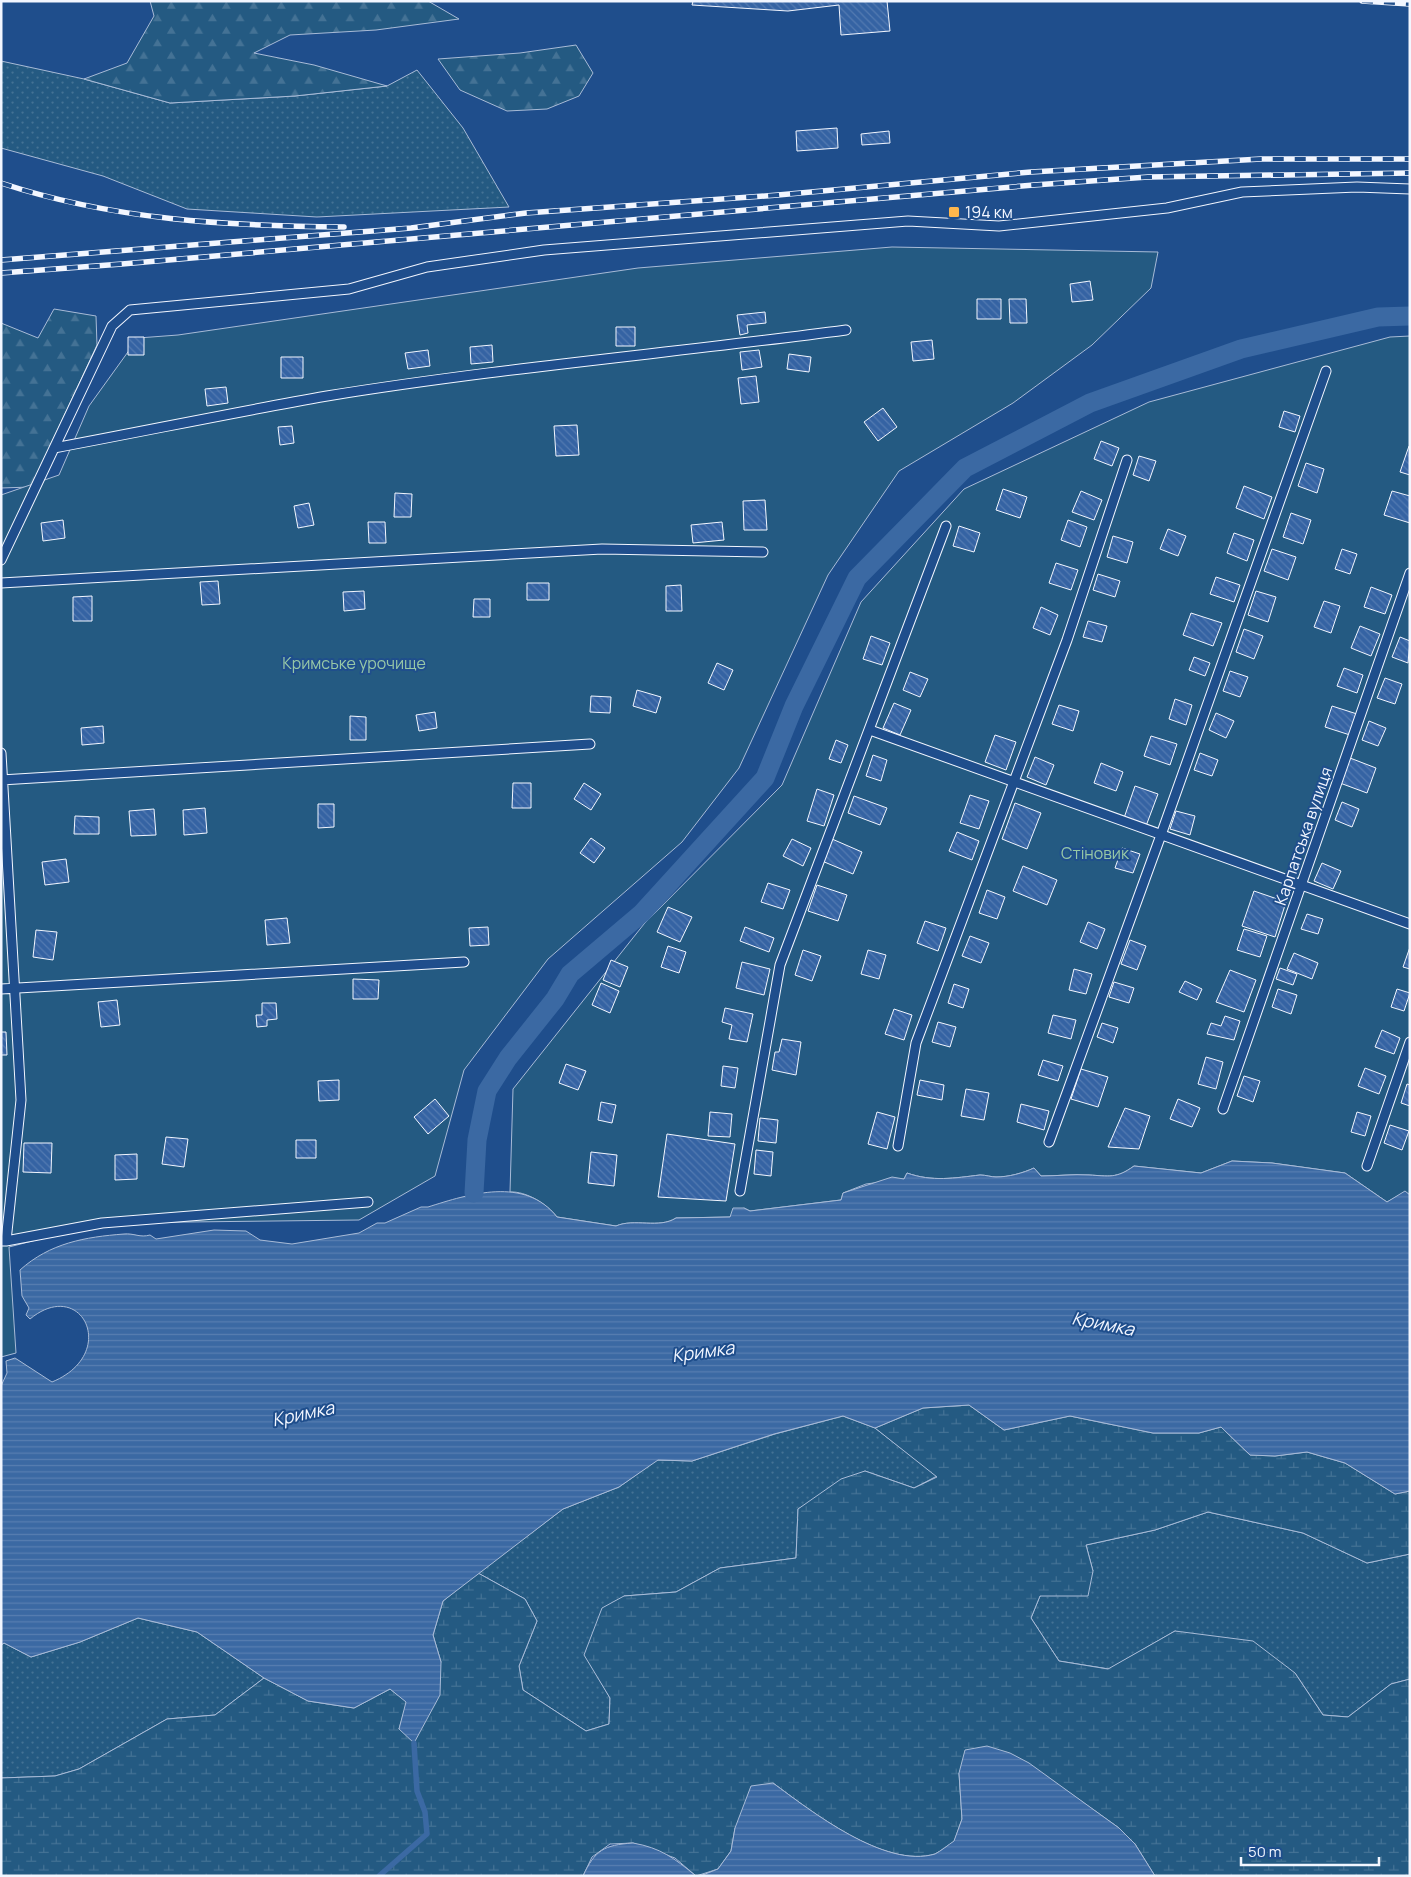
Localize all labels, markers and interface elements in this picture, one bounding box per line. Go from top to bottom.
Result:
place label: 194 км [965,201,1013,223]
marker: 194 км [947,205,961,219]
park label: Кримське урочище [282,652,426,674]
street label: Карпатська вулиця [1269,764,1337,908]
park label: Стіновик [1061,842,1130,864]
water label: Кримка [1070,1305,1137,1341]
water label: Кримка [670,1335,737,1367]
water label: Кримка [270,1395,337,1431]
scale bar [1241,1834,1378,1866]
text: 50 m [1248,1841,1282,1862]

